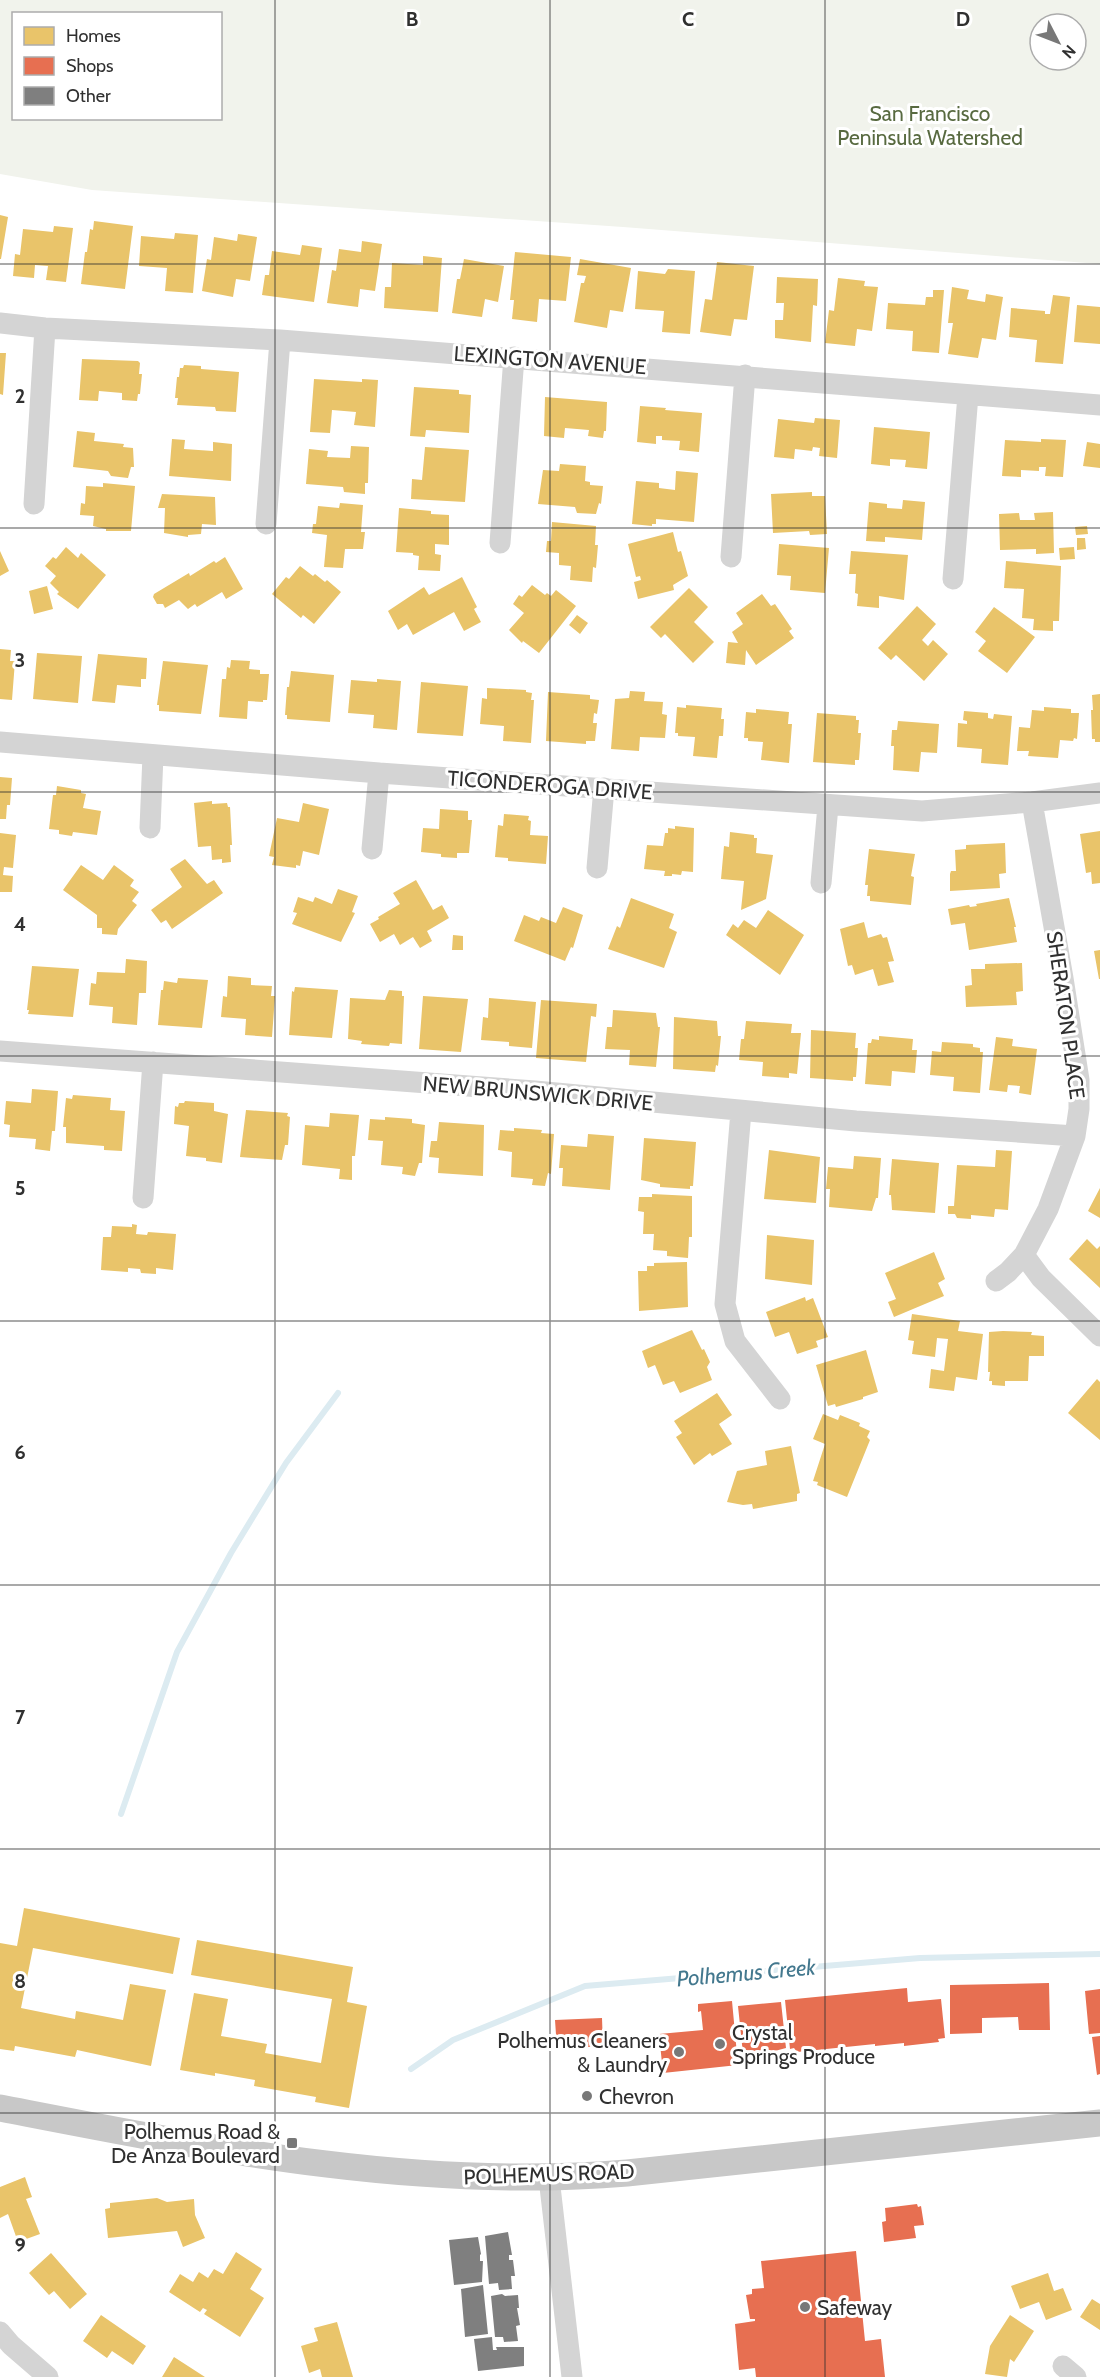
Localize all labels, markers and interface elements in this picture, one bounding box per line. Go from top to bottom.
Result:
text: B [406,7,418,31]
text: C [682,7,694,31]
text: D [956,7,970,31]
legend [12,12,222,120]
north arrow [1028,12,1088,72]
text: Homes [66,25,121,47]
text: N [1058,41,1080,62]
text: Shops [66,55,114,77]
text: Other [66,85,111,107]
park label: San Francisco Peninsula Watershed [837,101,1023,150]
street label: LEXINGTON AVENUE [453,341,647,379]
text: 2 [15,384,25,408]
text: 3 [15,648,25,672]
street label: TICONDEROGA DRIVE [447,765,653,805]
text: 4 [14,912,26,936]
street label: SHERATON PLACE [1042,929,1090,1101]
street label: NEW BRUNSWICK DRIVE [422,1070,654,1116]
text: 5 [15,1176,25,1200]
text: 6 [14,1440,26,1464]
text: 7 [15,1705,26,1729]
water label: Polhemus Creek [675,1953,817,1993]
text: 8 [14,1969,26,1993]
place label: Crystal Springs Produce [732,2020,875,2069]
place label: Polhemus Cleaners & Laundry [497,2028,667,2077]
marker: Crystal Springs Produce [713,2037,727,2051]
marker: Polhemus Cleaners & Laundry [672,2045,686,2059]
place label: Chevron [599,2084,674,2109]
marker: Chevron [580,2089,594,2103]
place label: Polhemus Road & De Anza Boulevard [111,2119,280,2168]
marker: Polhemus Road & De Anza Boulevard [285,2136,299,2150]
street label: POLHEMUS ROAD [463,2159,635,2189]
text: 9 [14,2233,26,2257]
place label: Safeway [817,2295,893,2320]
marker: Safeway [798,2300,812,2314]

